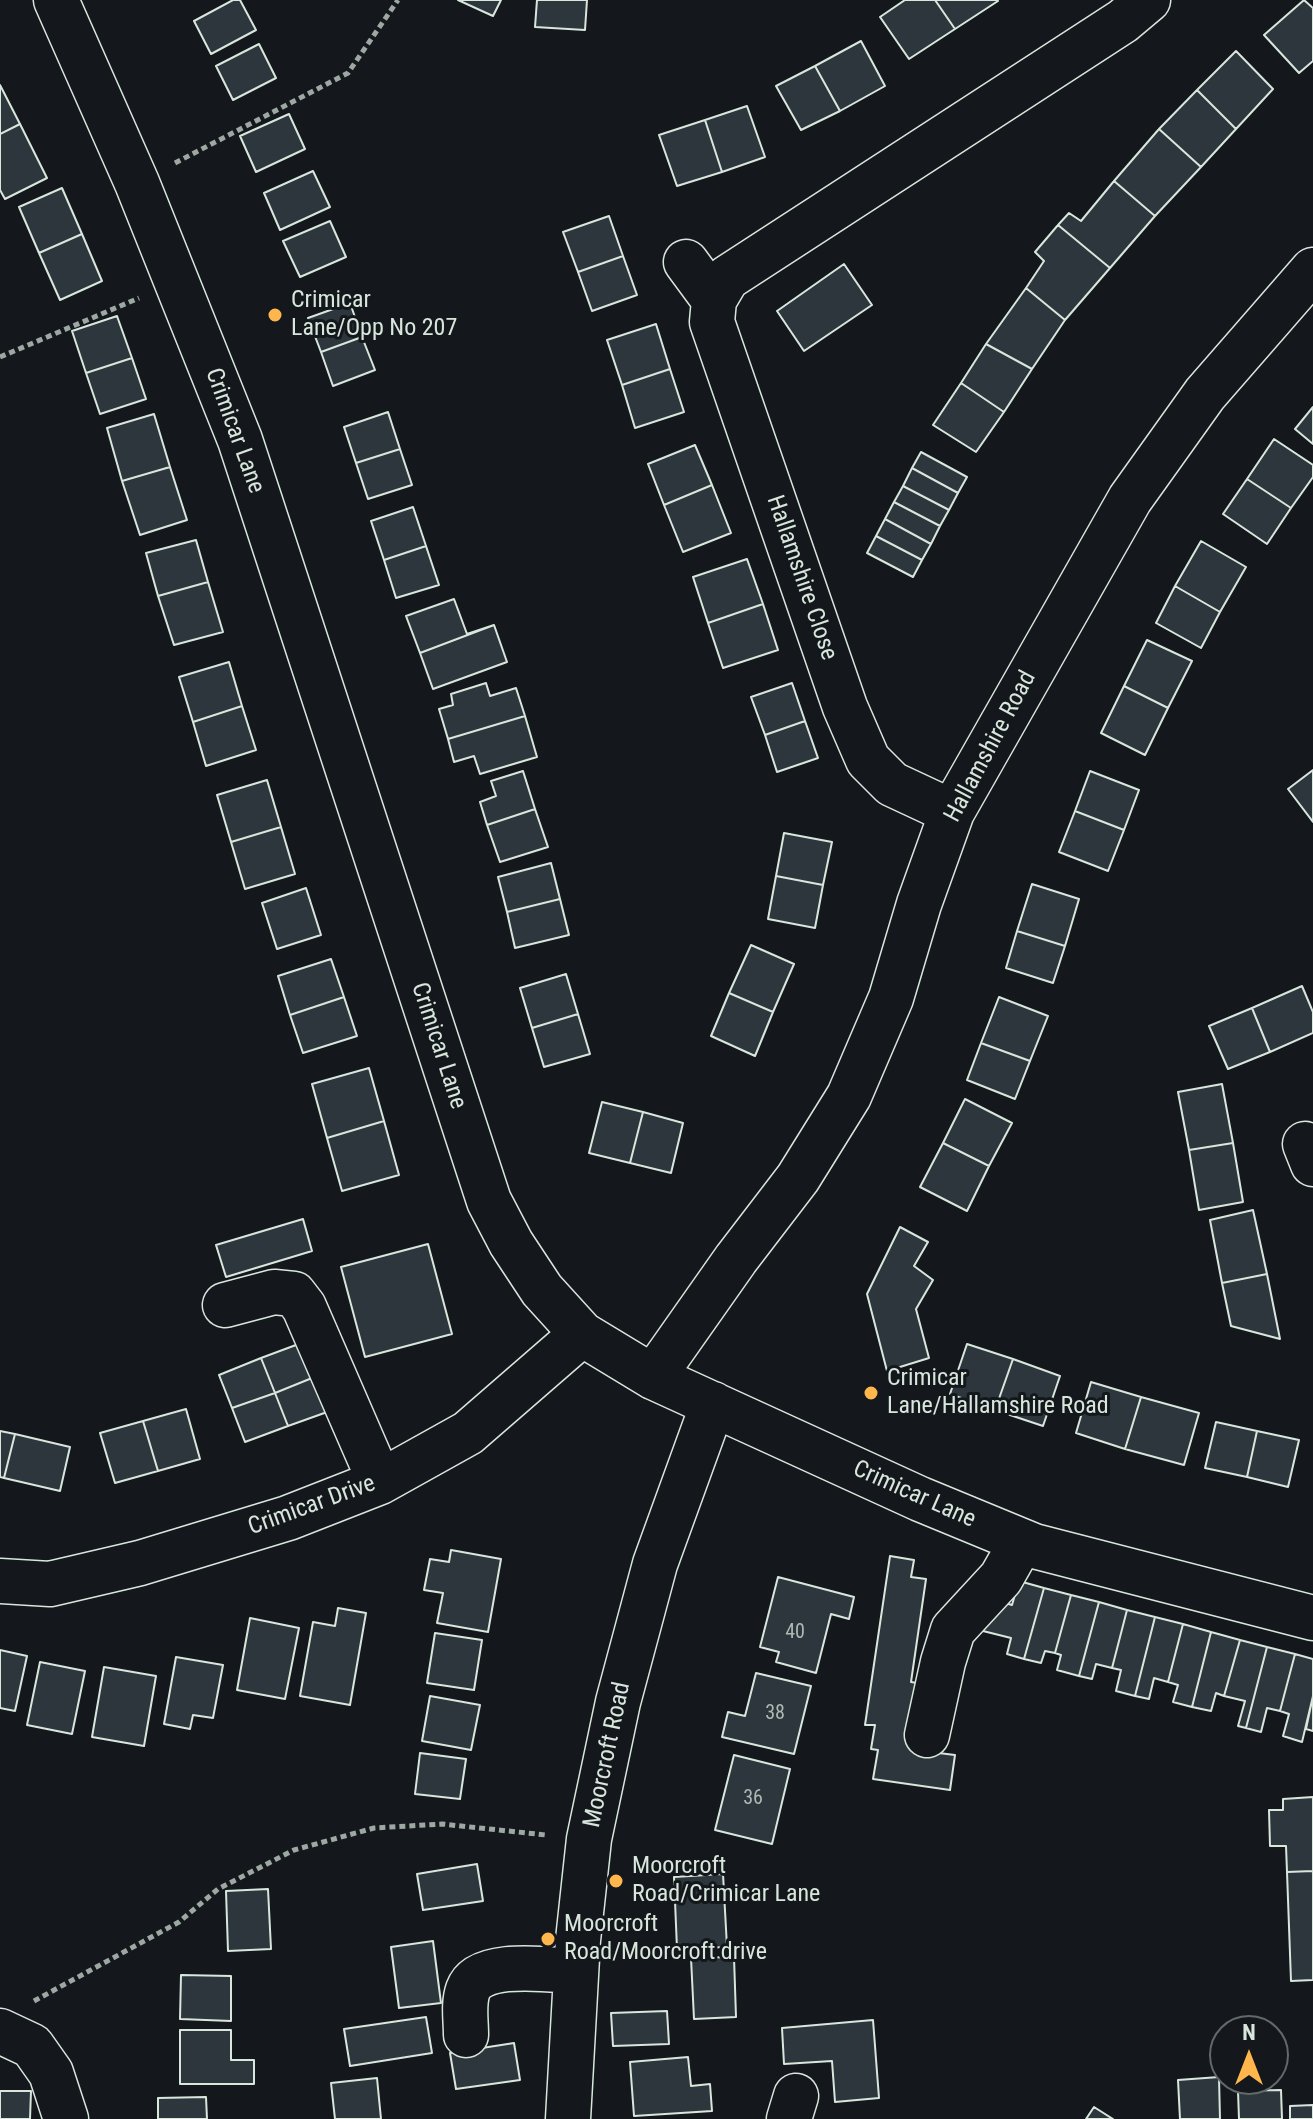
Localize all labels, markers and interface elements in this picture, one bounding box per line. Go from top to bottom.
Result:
place label: Crimicar Lane/Opp No 207 [291,287,457,343]
marker: Crimicar Lane/Opp No 207 [266,306,284,324]
street label: Crimicar Lane [198,364,270,498]
street label: Hallamshire Close [759,492,843,664]
street label: Hallamshire Road [939,666,1043,828]
street label: Crimicar Lane [404,979,472,1113]
place label: Crimicar Lane/Hallamshire Road [887,1365,1109,1421]
marker: Crimicar Lane/Hallamshire Road [862,1384,880,1402]
street label: Crimicar Lane [848,1455,980,1535]
street label: Crimicar Drive [244,1470,380,1542]
house number: 40 [785,1621,805,1645]
street label: Moorcroft Road [579,1680,637,1830]
house number: 38 [765,1702,785,1726]
house number: 36 [743,1787,763,1811]
place label: Moorcroft Road/Crimicar Lane [632,1853,820,1909]
marker: Moorcroft Road/Crimicar Lane [607,1872,625,1890]
place label: Moorcroft Road/Moorcroft drive [564,1911,767,1967]
marker: Moorcroft Road/Moorcroft drive [539,1930,557,1948]
north arrow [1209,2015,1289,2095]
text: N [1242,2020,1256,2045]

